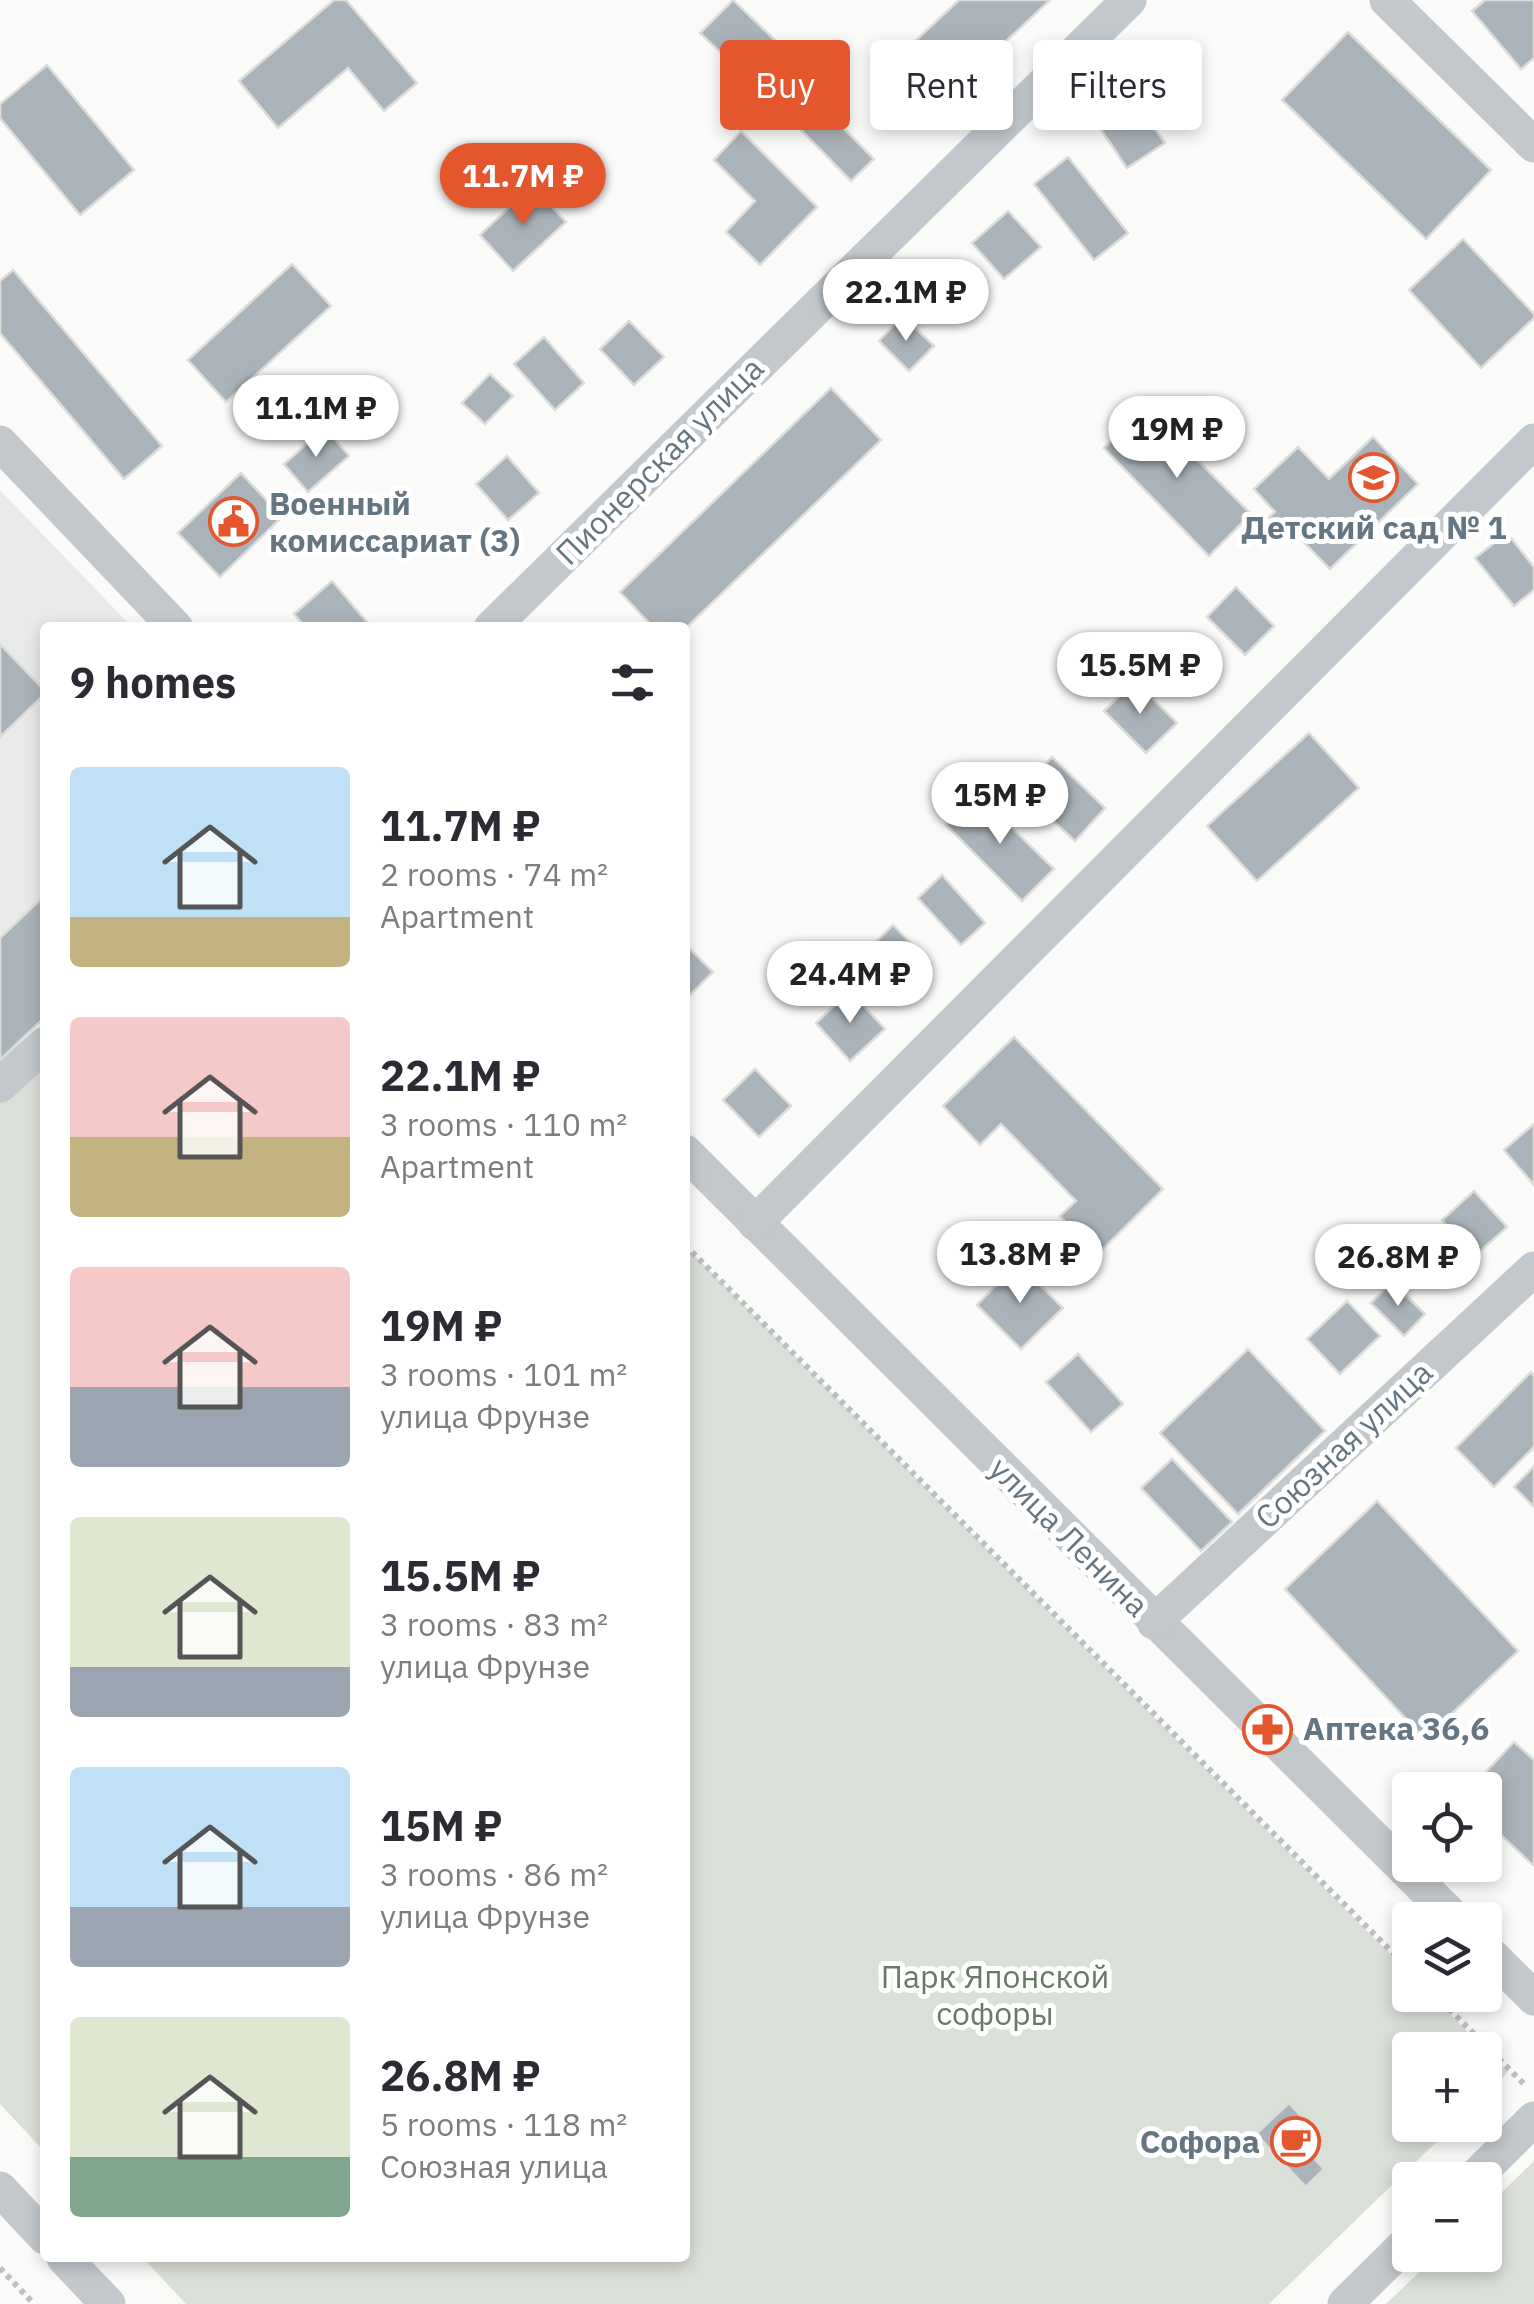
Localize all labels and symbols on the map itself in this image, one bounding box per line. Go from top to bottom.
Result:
pin: 11.7M ₽ [431,143,615,228]
pin: 22.1M ₽ [814,259,998,344]
street label: Пионерская улица [546,347,772,573]
pin: 11.1M ₽ [224,375,408,460]
pin: 19M ₽ [1107,396,1247,481]
school or university icon: Детский сад № 1 [1348,452,1400,504]
place label: Военный комиссариат (3) [269,482,520,561]
public building icon: Военный комиссариат (3) [208,496,260,548]
place label: Детский сад № 1 [1241,506,1507,548]
pin: 15.5M ₽ [1048,632,1232,717]
pin: 15M ₽ [930,762,1070,847]
pin: 24.4M ₽ [758,941,942,1026]
pin: 13.8M ₽ [928,1221,1112,1306]
pin: 26.8M ₽ [1306,1224,1490,1309]
street label: Союзная улица [1246,1351,1441,1537]
street label: улица Ленина [981,1447,1159,1625]
pharmacy icon: Аптека 36,6 [1242,1703,1294,1755]
place label: Аптека 36,6 [1303,1707,1489,1749]
park label: Парк Японской софоры [881,1955,1109,2034]
cafe icon: Софора [1269,2116,1321,2168]
place label: Софора [1140,2120,1260,2162]

